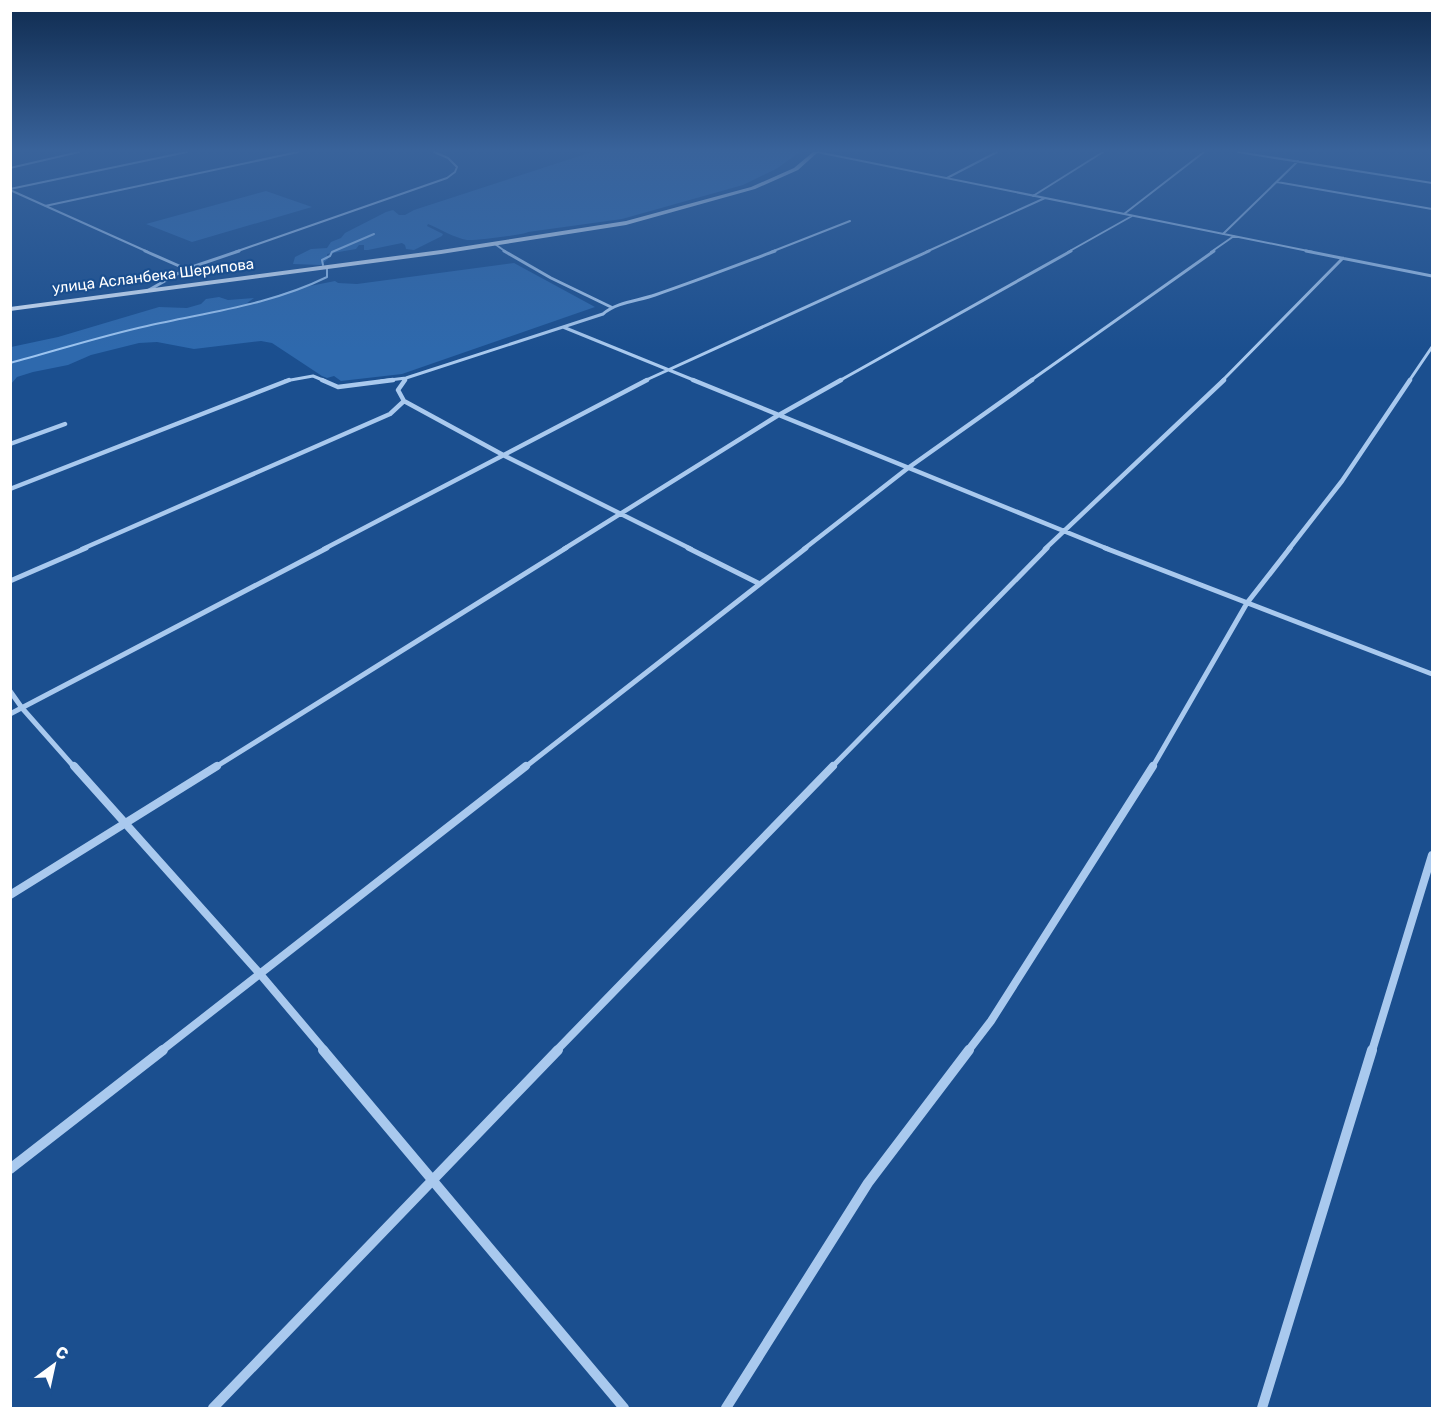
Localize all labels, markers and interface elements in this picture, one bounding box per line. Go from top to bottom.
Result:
street label: улица Асланбека Шерипова [51,255,255,297]
north arrow [24,1335,84,1395]
text: С [52,1342,72,1364]

